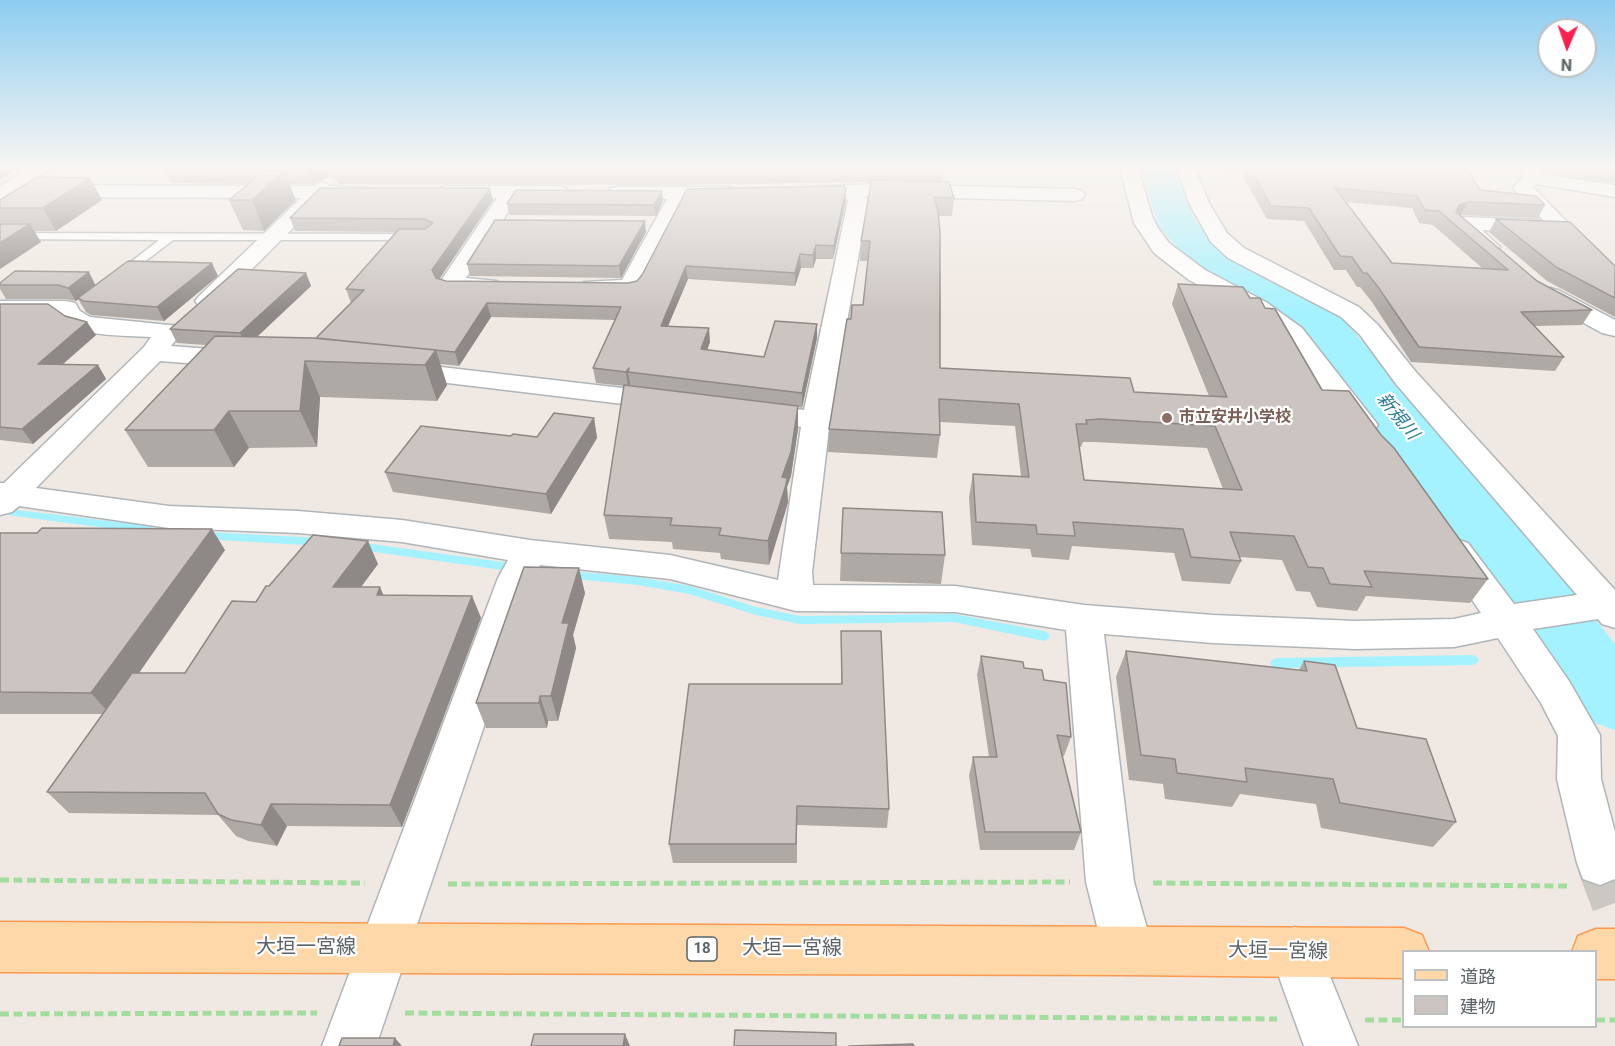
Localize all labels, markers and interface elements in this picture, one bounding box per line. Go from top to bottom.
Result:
north arrow [1537,18,1597,78]
text: N [1560,55,1572,74]
water label: 新規川 [1372,389,1422,445]
place label: 市立安井小学校 [1179,408,1291,428]
marker: 市立安井小学校 [1160,411,1174,425]
street label: 大垣一宮線 [256,936,356,960]
road number: 18 [687,937,717,961]
street label: 大垣一宮線 [742,937,842,961]
street label: 大垣一宮線 [1228,939,1328,965]
legend [1402,950,1597,1028]
text: 道路 [1460,966,1496,987]
text: 建物 [1460,996,1496,1017]

